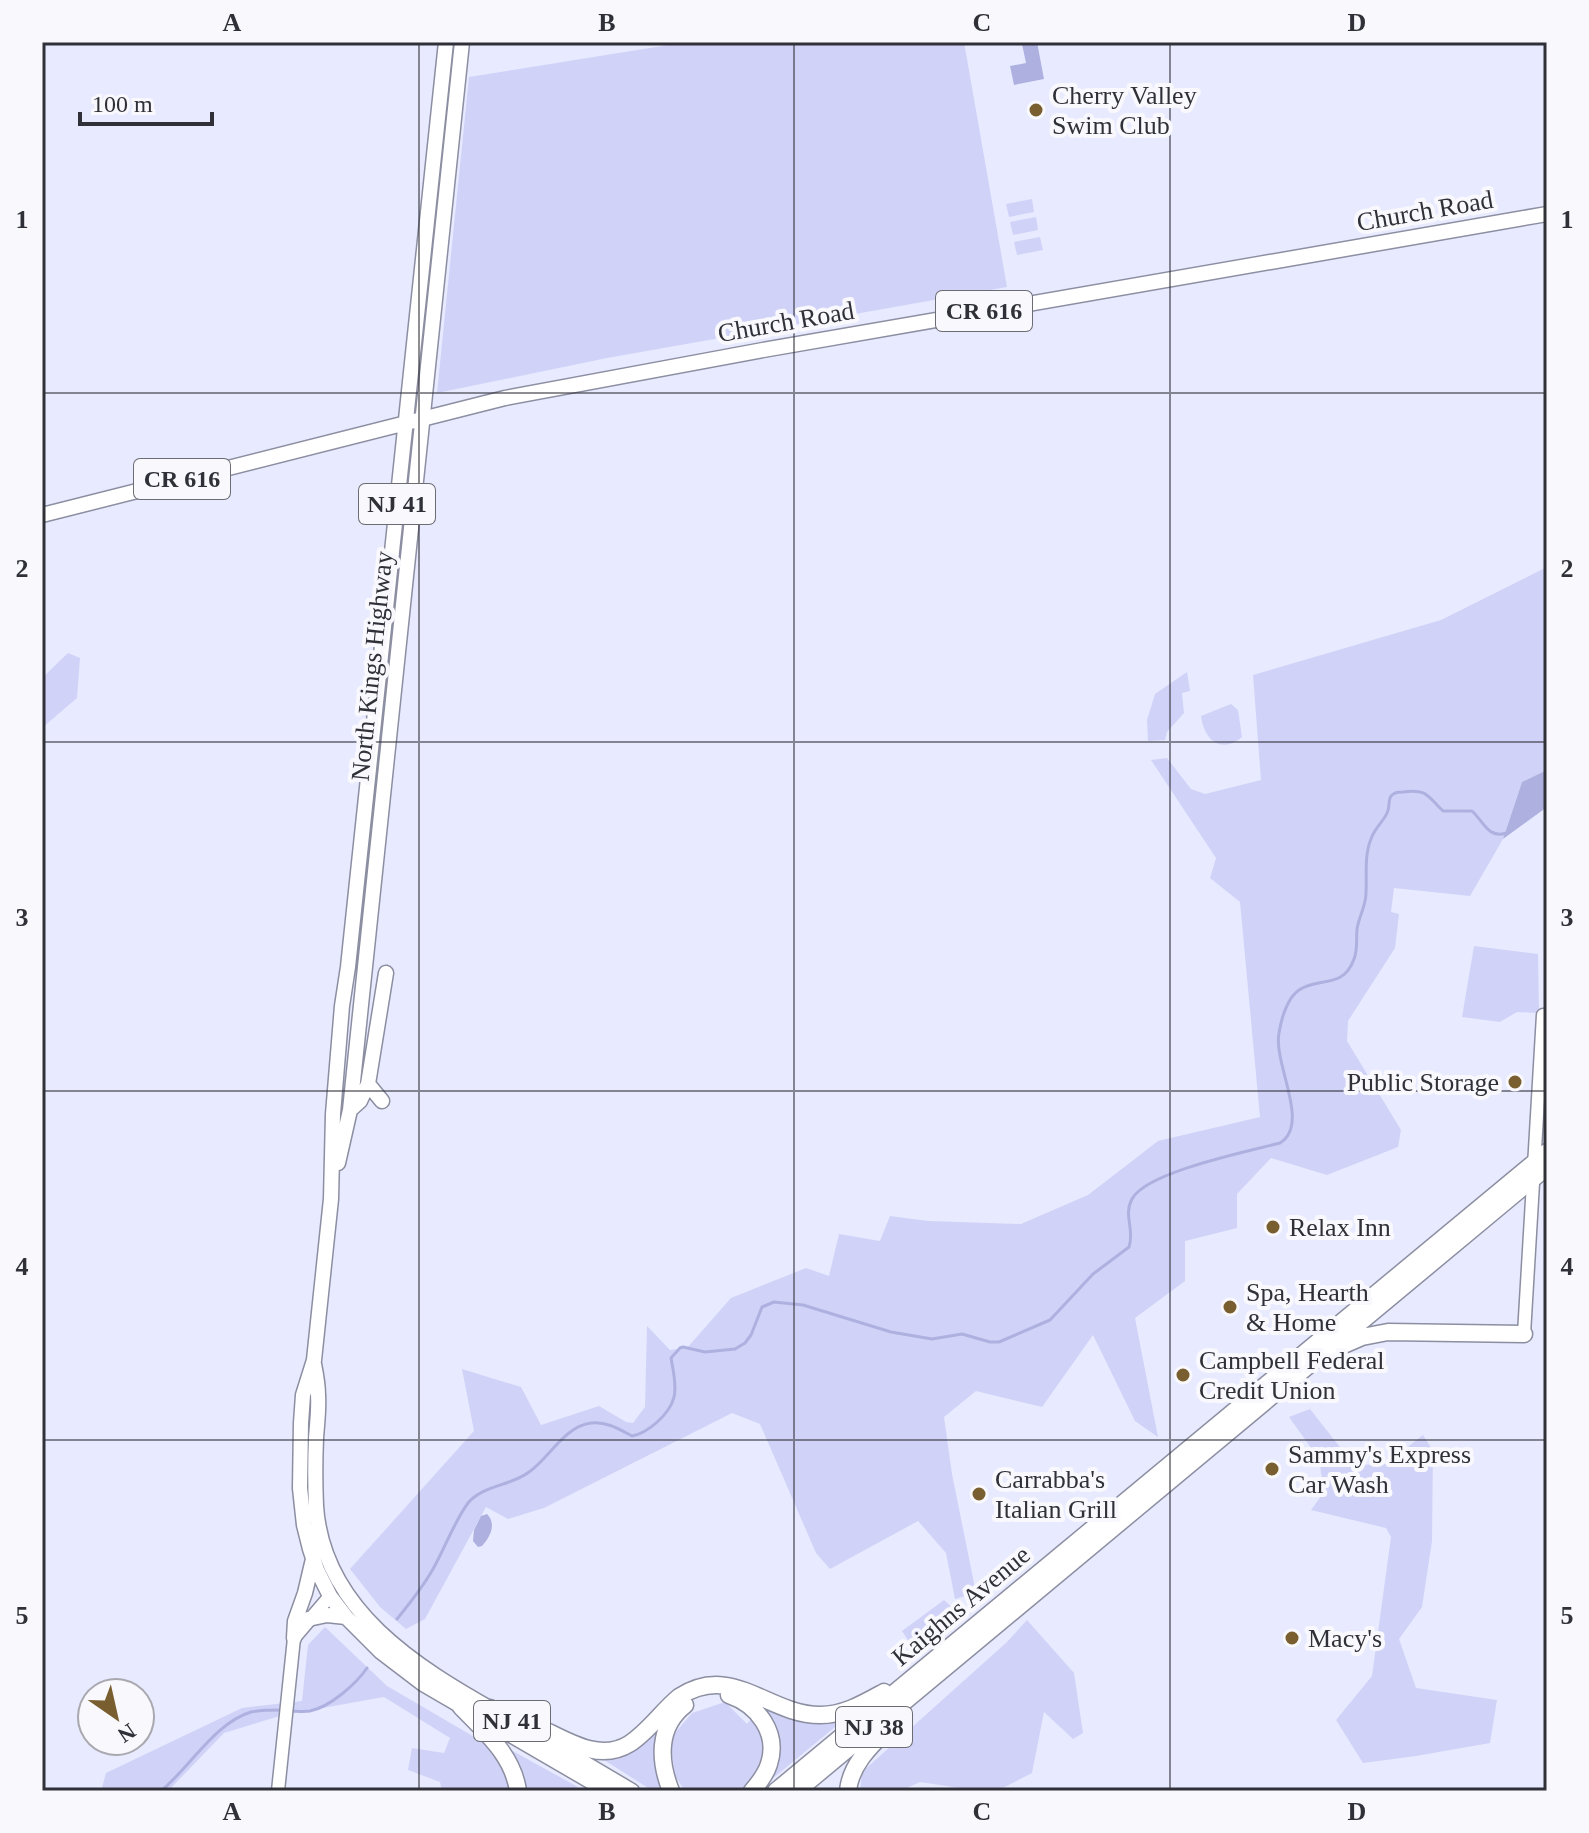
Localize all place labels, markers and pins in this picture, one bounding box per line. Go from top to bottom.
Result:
place label: Cherry Valley Swim Club [1052,81,1197,140]
marker: Cherry Valley Swim Club [1027,101,1045,119]
place label: Public Storage [1347,1068,1499,1097]
marker: Public Storage [1506,1073,1524,1091]
place label: Relax Inn [1289,1213,1391,1242]
marker: Relax Inn [1264,1218,1282,1236]
place label: Spa, Hearth & Home [1246,1278,1369,1337]
marker: Spa, Hearth & Home [1221,1298,1239,1316]
place label: Campbell Federal Credit Union [1199,1346,1385,1405]
marker: Campbell Federal Credit Union [1174,1366,1192,1384]
place label: Sammy's Express Car Wash [1288,1440,1471,1499]
marker: Sammy's Express Car Wash [1263,1460,1281,1478]
place label: Carrabba's Italian Grill [995,1465,1117,1524]
marker: Carrabba's Italian Grill [970,1485,988,1503]
place label: Macy's [1308,1624,1382,1653]
marker: Macy's [1283,1629,1301,1647]

